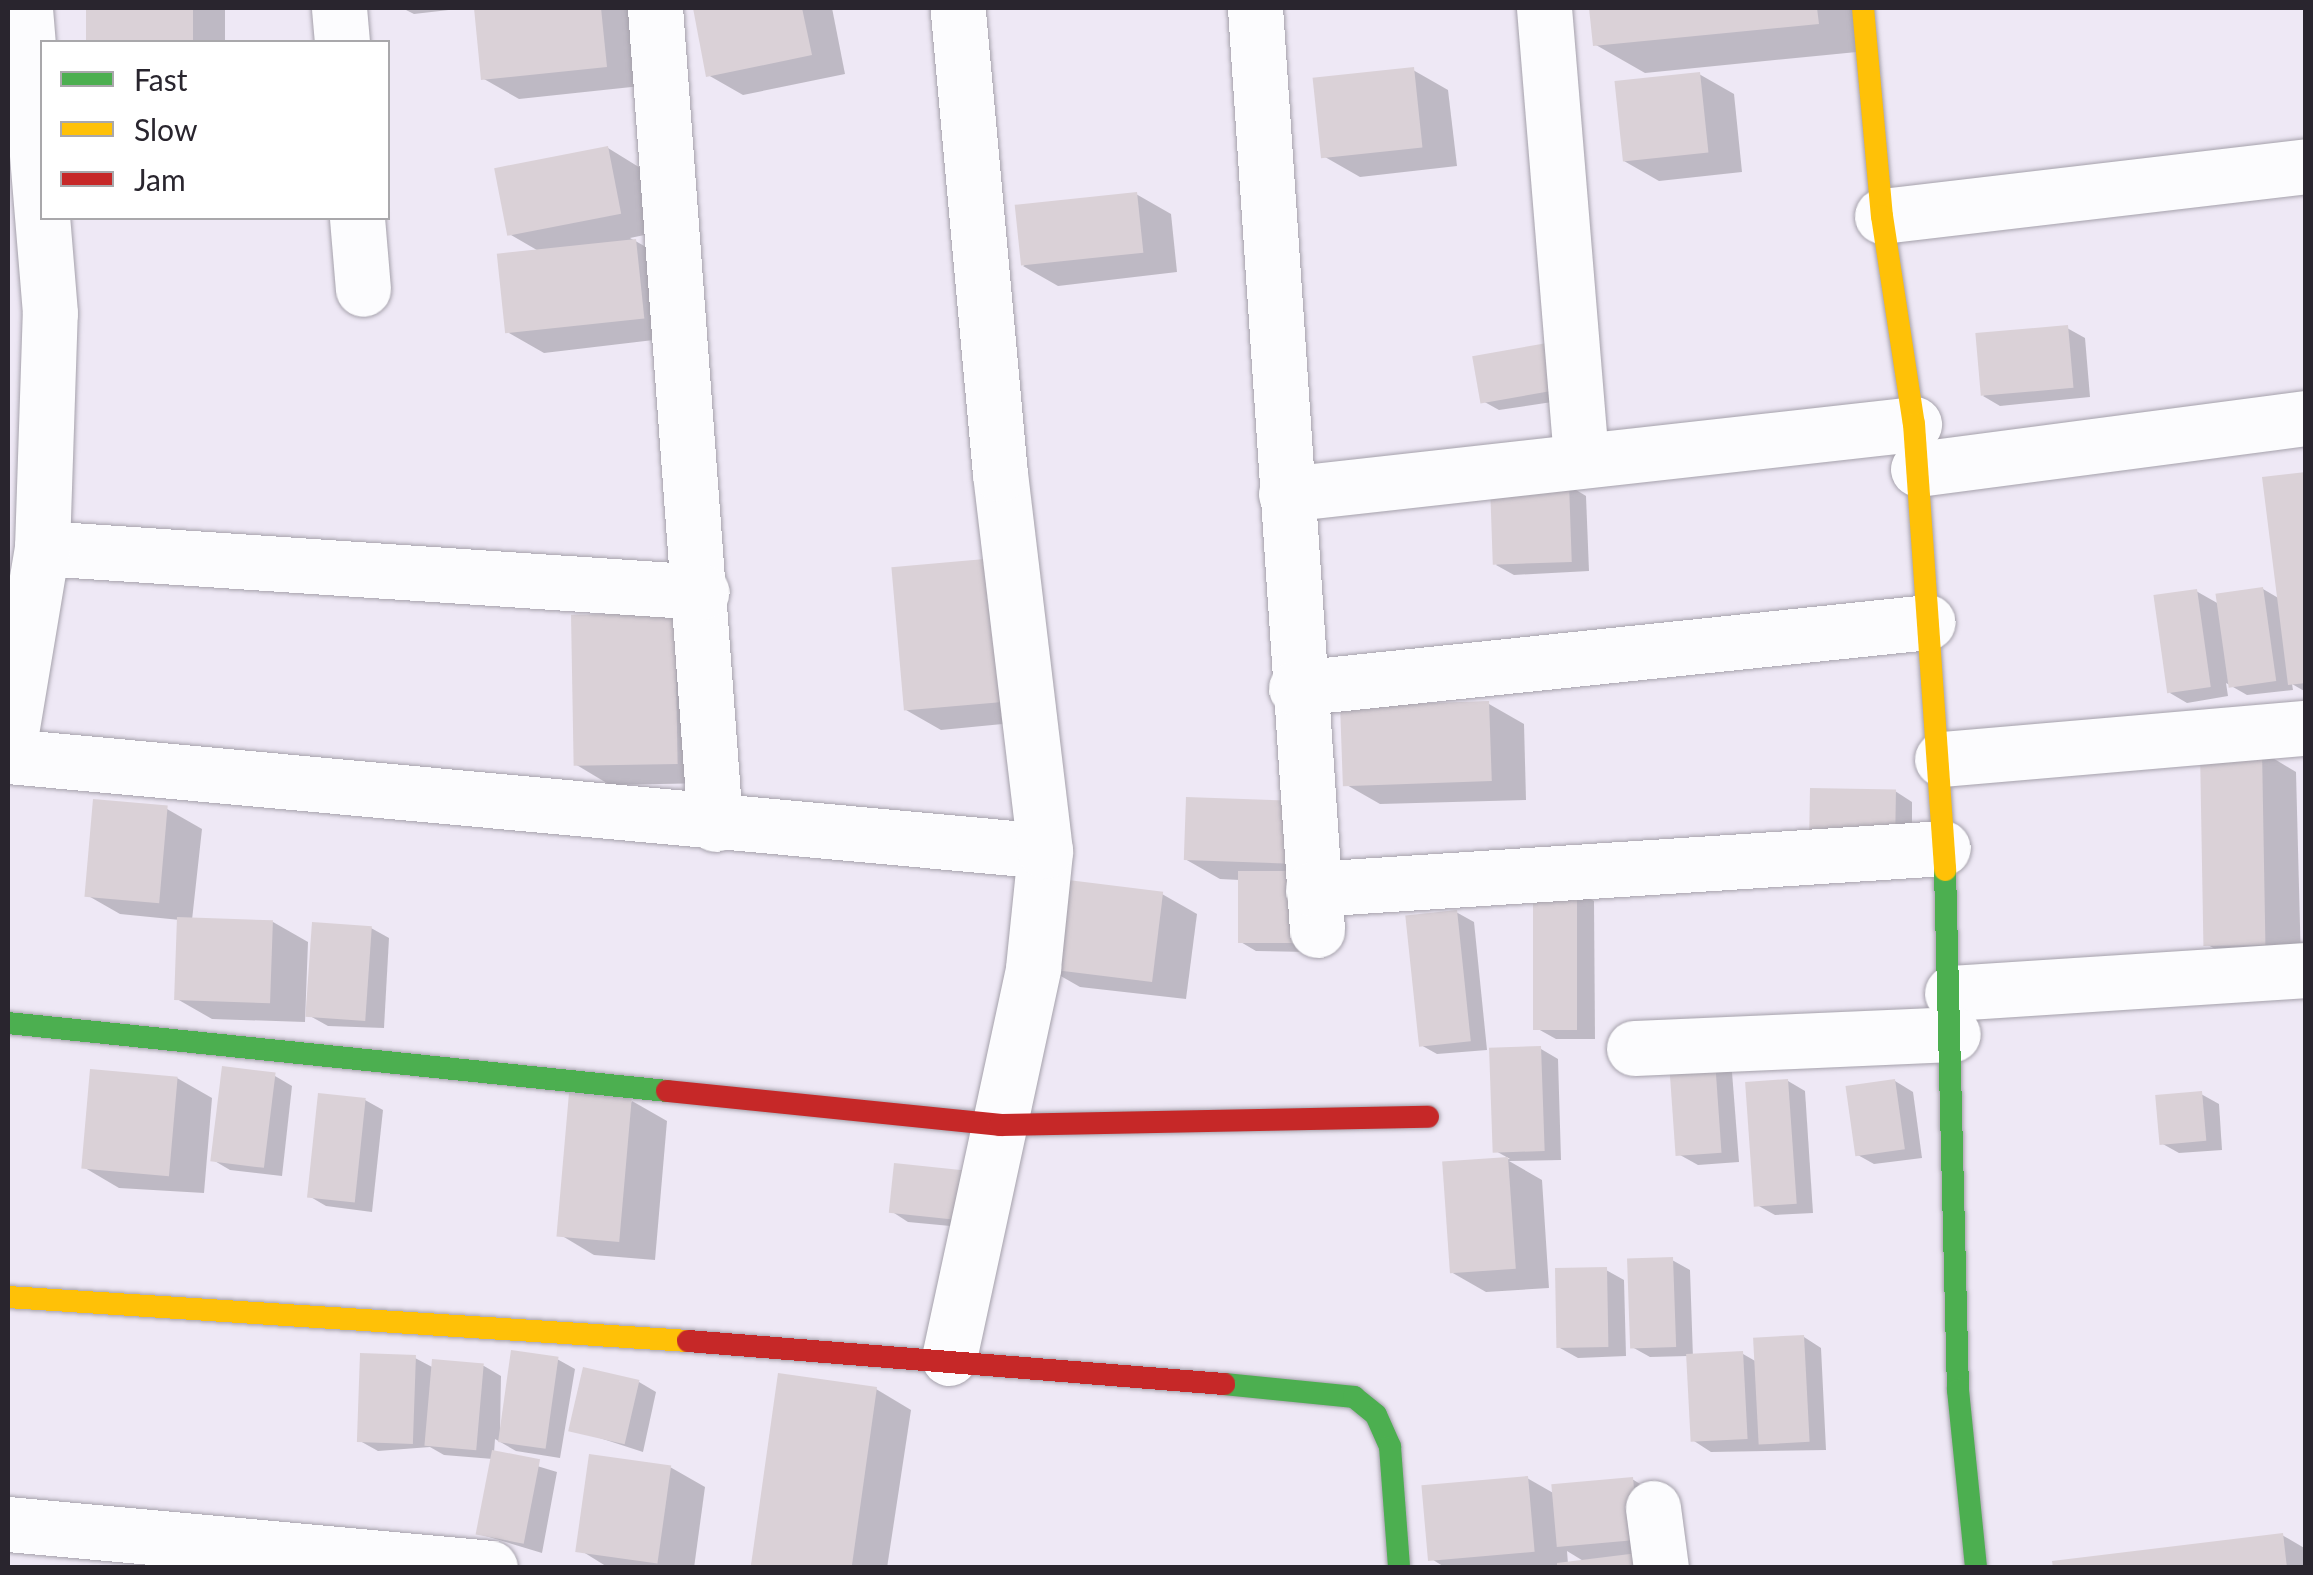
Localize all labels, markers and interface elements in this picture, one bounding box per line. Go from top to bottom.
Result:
legend [40,40,390,220]
text: Fast [134,61,188,97]
text: Slow [134,111,197,147]
text: Jam [134,161,186,197]

